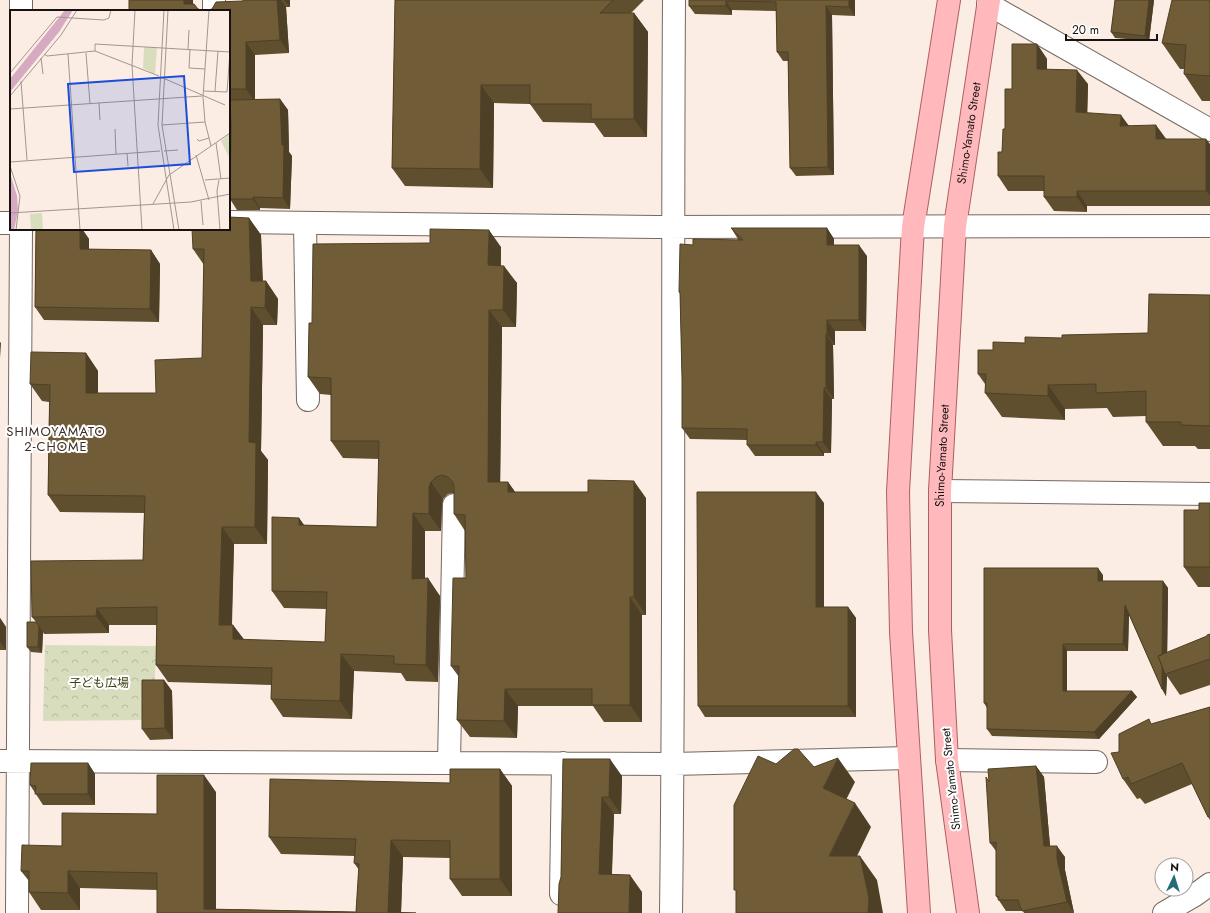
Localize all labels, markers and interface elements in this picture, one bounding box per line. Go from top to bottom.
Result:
inset map [10,10,230,230]
scale bar [1066,16,1157,42]
text: 20 m [1072,21,1099,39]
street label: Shimo-Yamato Street [952,81,986,185]
street label: Shimo-Yamato Street [931,404,954,507]
district label: SHIMOYAMATO 2-CHOME [6,422,106,456]
park label: 子ども広場 [69,674,129,692]
street label: Shimo-Yamato Street [937,727,965,831]
north arrow [1154,857,1194,897]
text: N [1170,859,1180,875]

